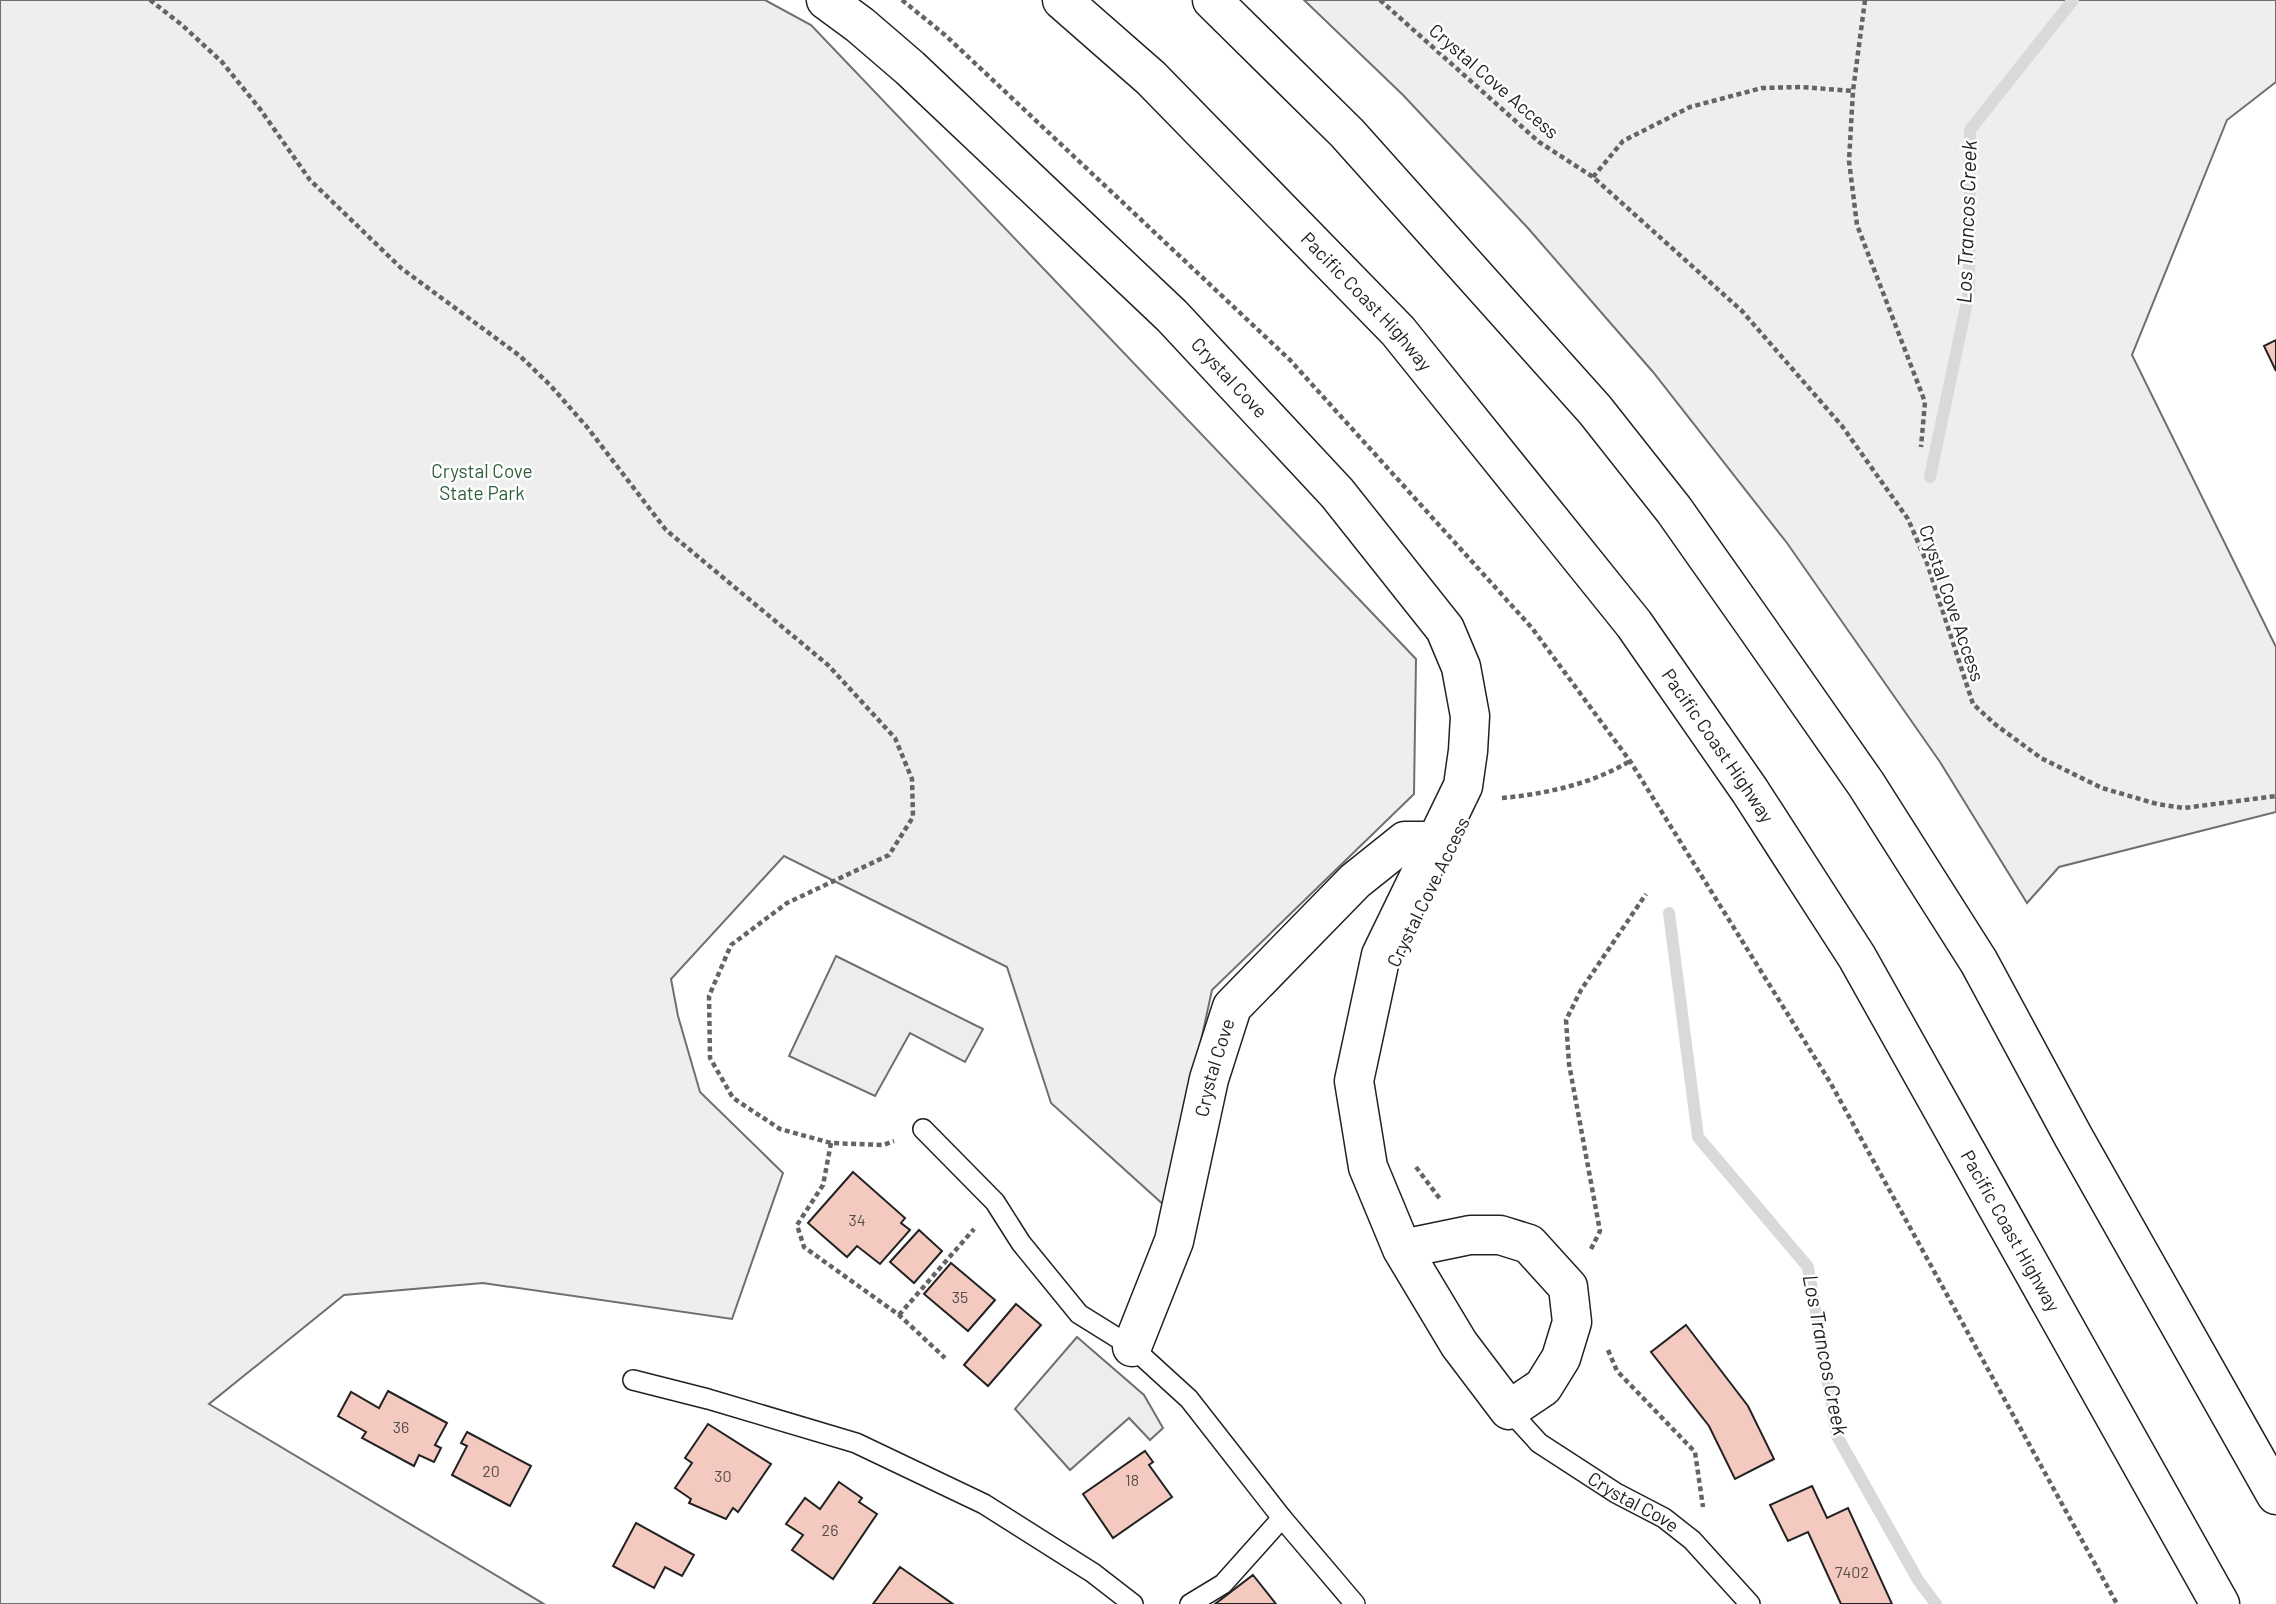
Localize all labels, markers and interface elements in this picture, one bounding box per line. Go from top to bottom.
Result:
street label: Crystal Cove Access [1425,18,1564,143]
water label: Los Trancos Creek [1950,139,1981,304]
street label: Pacific Coast Highway [1297,227,1438,375]
street label: Crystal Cove [1187,332,1273,422]
park label: Crystal Cove State Park [431,459,533,504]
street label: Crystal Cove Access [1915,522,1990,684]
street label: Pacific Coast Highway [1657,664,1779,827]
street label: Crystal Cove Access [1381,813,1474,971]
street label: Crystal Cove [1189,1015,1239,1119]
street label: Pacific Coast Highway [1957,1146,2066,1316]
house number: 34 [848,1210,866,1229]
water label: Los Trancos Creek [1799,1272,1854,1438]
house number: 35 [952,1287,968,1306]
house number: 36 [393,1417,409,1436]
house number: 20 [482,1461,500,1480]
house number: 30 [714,1466,732,1485]
street label: Crystal Cove [1584,1466,1684,1537]
house number: 18 [1125,1470,1139,1489]
house number: 26 [822,1520,838,1539]
house number: 7402 [1835,1562,1869,1581]

